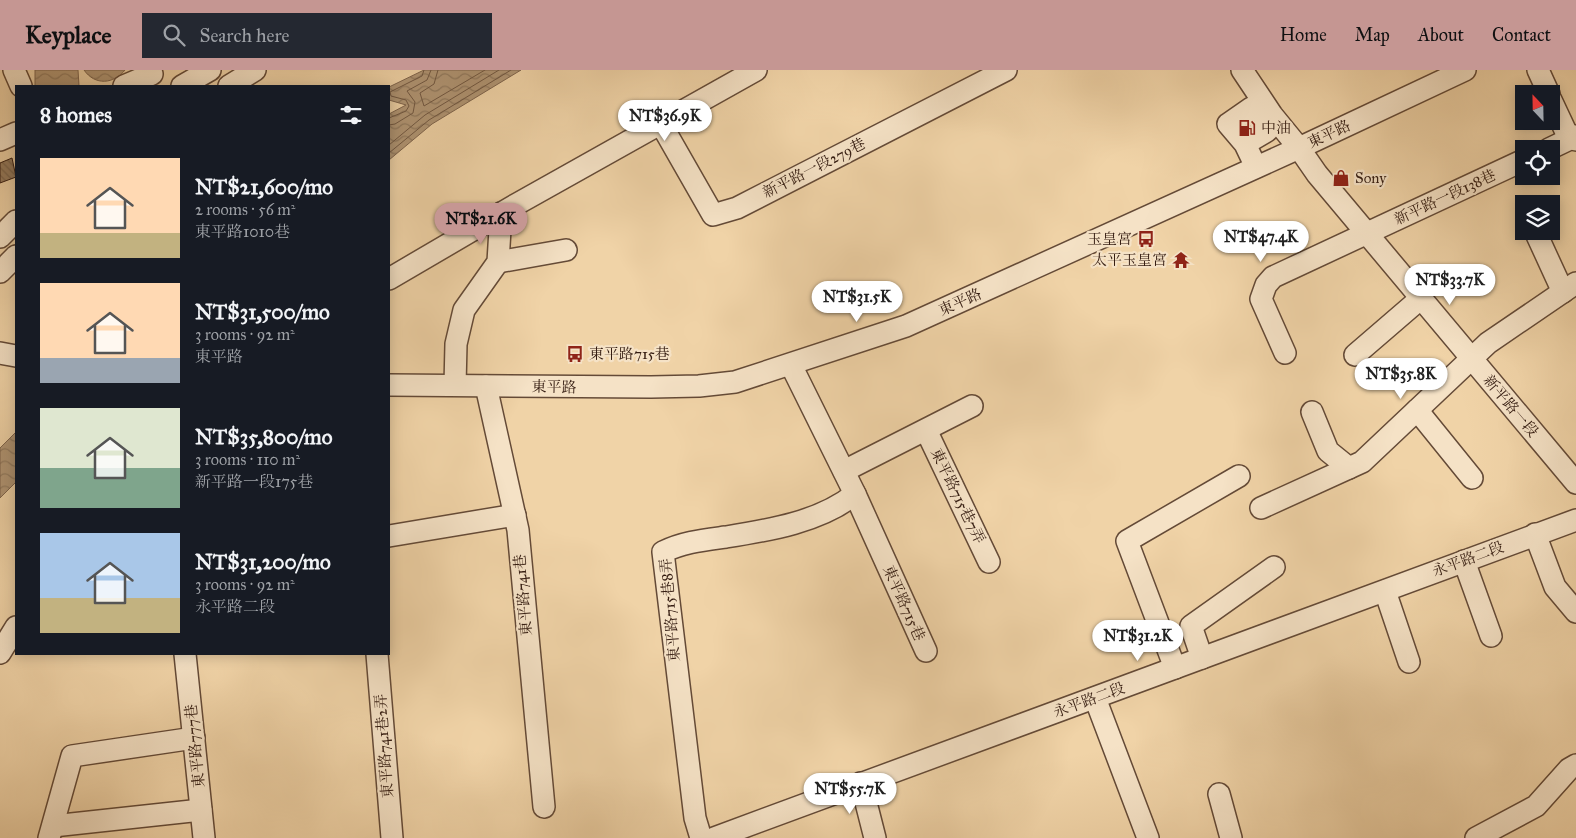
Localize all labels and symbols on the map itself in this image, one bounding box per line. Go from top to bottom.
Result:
north arrow [1515,85,1560,130]
pin: NT$36.9K [613,100,717,142]
street label: 東平路 [1305,116,1353,152]
fuel station icon: 中油 [1237,118,1257,138]
place label: 中油 [1261,119,1291,137]
street label: 新平路一段279巷 [760,134,868,202]
street label: 新平路一段138巷 [1391,166,1499,228]
shop icon: Sony [1331,168,1351,188]
place label: Sony [1355,169,1387,187]
pin: NT$21.6K [429,202,533,245]
pin: NT$47.4K [1209,220,1313,263]
bus stop icon: 玉皇宮 [1136,229,1156,249]
place label: 玉皇宮 [1087,230,1132,248]
temple icon: 太平玉皇宮 [1171,250,1191,270]
place label: 太平玉皇宮 [1092,251,1167,269]
pin: NT$33.7K [1398,264,1502,306]
pin: NT$31.5K [805,280,909,323]
street label: 東平路 [936,285,984,319]
bus stop icon: 東平路715巷 [565,344,585,364]
place label: 東平路715巷 [589,345,670,363]
pin: NT$35.8K [1349,358,1453,400]
street label: 新平路一段 [1480,371,1542,441]
street label: 東平路 [531,378,577,396]
street label: 東平路715巷7弄 [927,445,989,547]
street label: 永平路二段 [1430,538,1506,580]
street label: 東平路741巷 [510,553,536,637]
street label: 東平路715巷8弄 [657,558,683,662]
street label: 東平路715巷 [879,562,929,644]
pin: NT$31.2K [1086,620,1190,662]
street label: 永平路二段 [1051,679,1127,721]
street label: 東平路741巷2弄 [371,693,397,799]
street label: 東平路777巷 [182,703,208,789]
pin: NT$55.7K [798,772,902,815]

